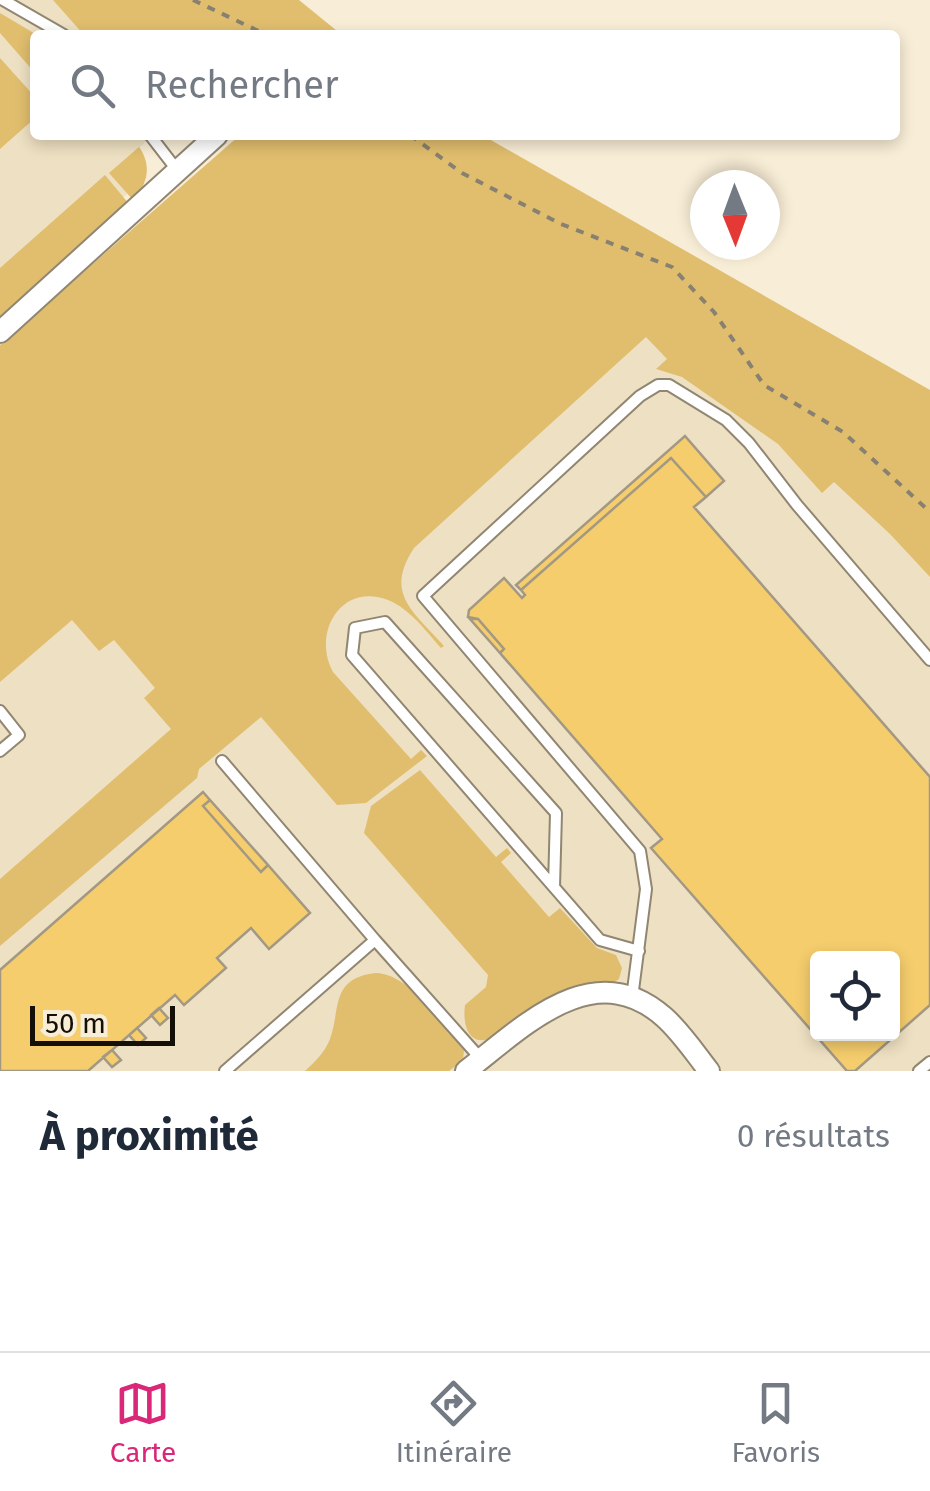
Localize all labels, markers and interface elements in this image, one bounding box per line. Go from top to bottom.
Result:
search box [30,30,900,140]
icon: search [65,58,120,113]
text: Rechercher [145,62,339,108]
north arrow [690,170,780,260]
map controls [810,951,900,1041]
button: locate [810,951,900,1041]
scale bar [30,1001,175,1046]
text: 50 m [45,1007,106,1040]
text: À proximité [40,1111,259,1161]
text: 0 résultats [737,1117,890,1155]
tab: Carte [110,1376,176,1469]
tab: Itinéraire [396,1376,512,1469]
tab: Favoris [732,1376,820,1469]

